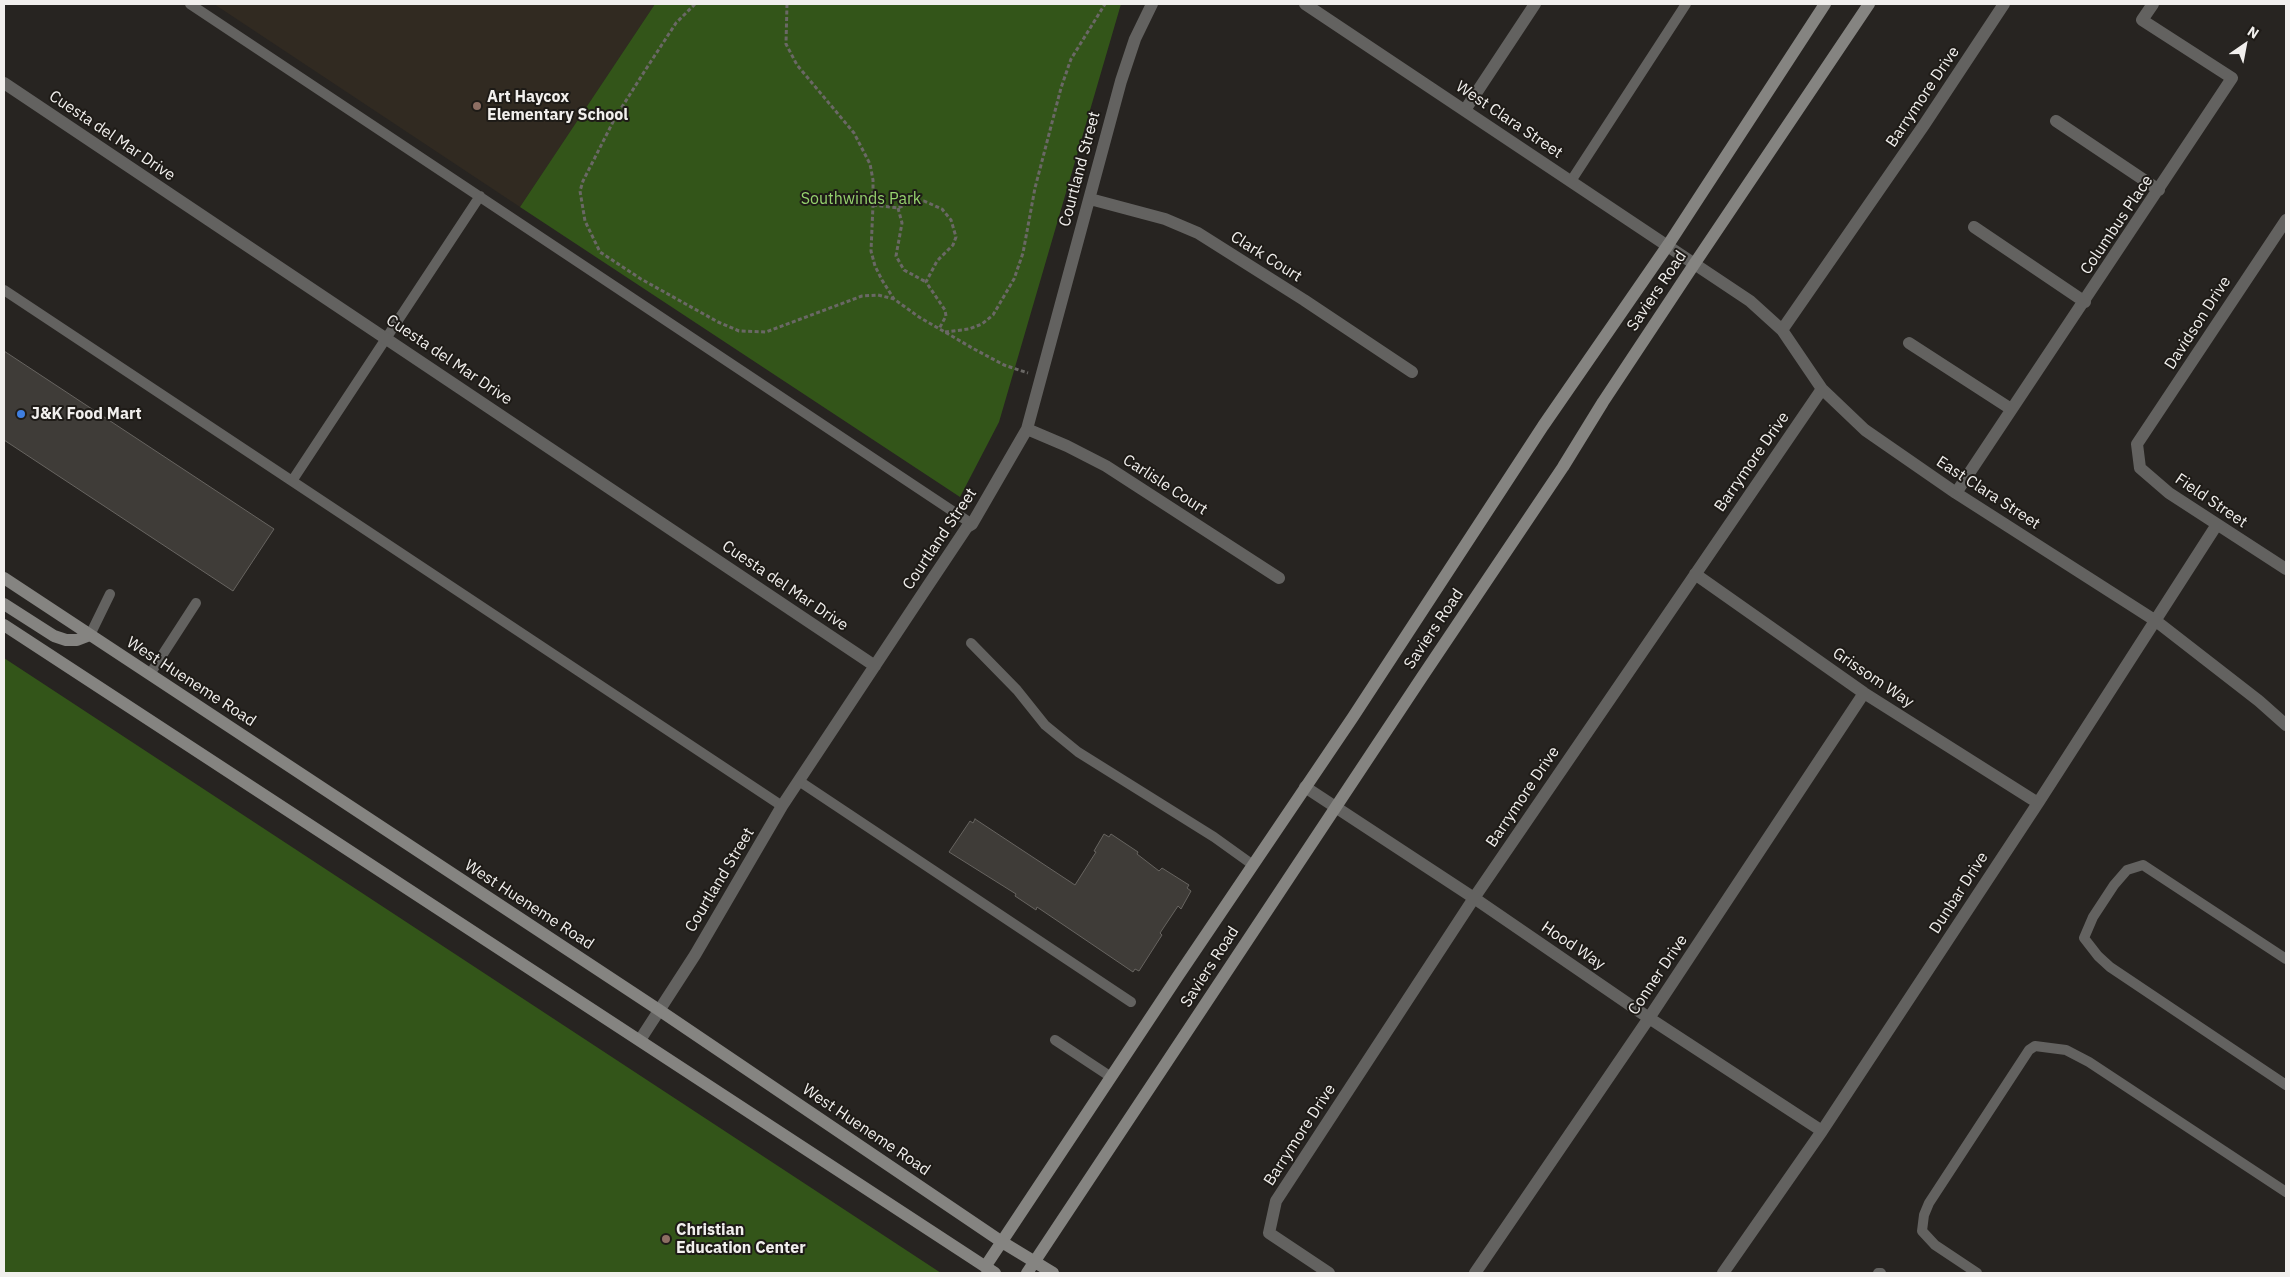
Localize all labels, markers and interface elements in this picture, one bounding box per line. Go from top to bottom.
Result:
north arrow [2220,20,2270,70]
text: N [2244,22,2262,43]
street label: Barrymore Drive [1882,43,1964,151]
street label: West Clara Street [1452,77,1566,163]
street label: Cuesta del Mar Drive [45,87,179,185]
place label: Art Haycox Elementary School [487,87,628,125]
marker: Art Haycox Elementary School [471,100,483,112]
street label: Courtland Street [1055,109,1105,229]
street label: Columbus Place [2077,172,2157,278]
park label: Southwinds Park [801,189,921,209]
street label: Clark Court [1227,228,1305,286]
street label: Saviers Road [1623,247,1691,335]
street label: Davidson Drive [2161,273,2235,373]
street label: Cuesta del Mar Drive [382,311,516,409]
place label: J&K Food Mart [31,404,142,424]
marker: J&K Food Mart [15,408,27,420]
street label: Barrymore Drive [1710,408,1794,516]
street label: Carlisle Court [1119,451,1211,519]
street label: East Clara Street [1933,452,2043,534]
street label: Field Street [2171,470,2251,532]
street label: Courtland Street [899,485,981,593]
street label: Cuesta del Mar Drive [718,537,852,635]
street label: Saviers Road [1400,585,1468,673]
street label: West Hueneme Road [123,633,259,731]
street label: Grissom Way [1829,644,1917,712]
street label: Barrymore Drive [1482,743,1564,851]
street label: Courtland Street [681,824,759,936]
street label: Dunbar Drive [1925,849,1993,937]
street label: West Hueneme Road [461,856,597,954]
street label: Hood Way [1537,918,1609,974]
street label: Saviers Road [1177,923,1243,1011]
street label: Conner Drive [1624,931,1692,1019]
street label: West Hueneme Road [798,1080,934,1180]
street label: Barrymore Drive [1260,1081,1340,1189]
place label: Christian Education Center [676,1220,806,1258]
marker: Christian Education Center [660,1233,672,1245]

